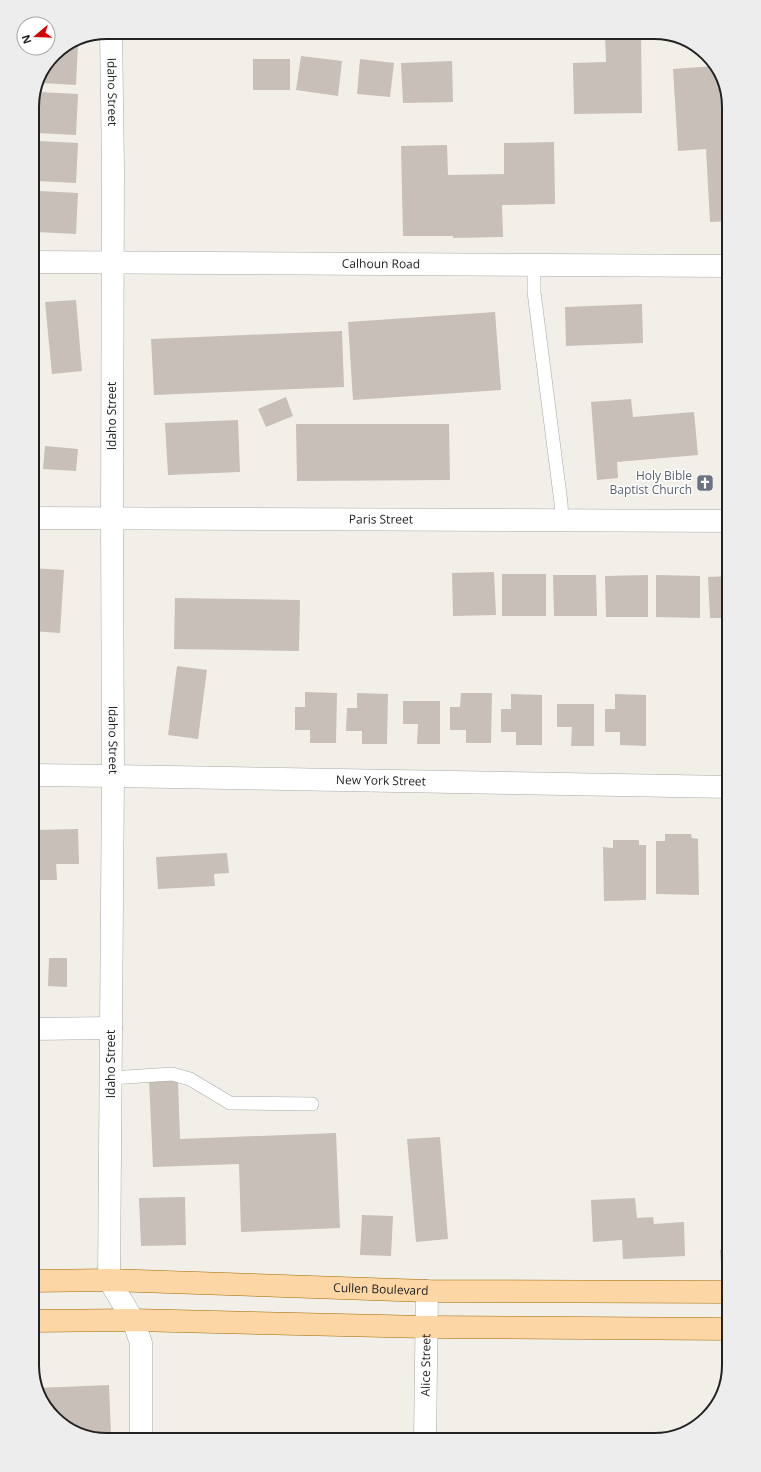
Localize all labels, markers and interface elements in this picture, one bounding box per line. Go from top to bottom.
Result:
north arrow [16,16,56,56]
text: N [18,33,35,46]
street label: Idaho Street [103,58,121,126]
street label: Calhoun Road [342,255,420,272]
street label: Idaho Street [103,382,120,450]
place label: Holy Bible Baptist Church [610,467,692,498]
church icon: Holy Bible Baptist Church [695,473,715,493]
street label: Paris Street [349,510,413,528]
street label: Idaho Street [105,706,122,774]
street label: New York Street [336,771,426,790]
street label: Idaho Street [102,1030,119,1098]
street label: Cullen Boulevard [333,1279,429,1299]
street label: Alice Street [417,1333,434,1397]

